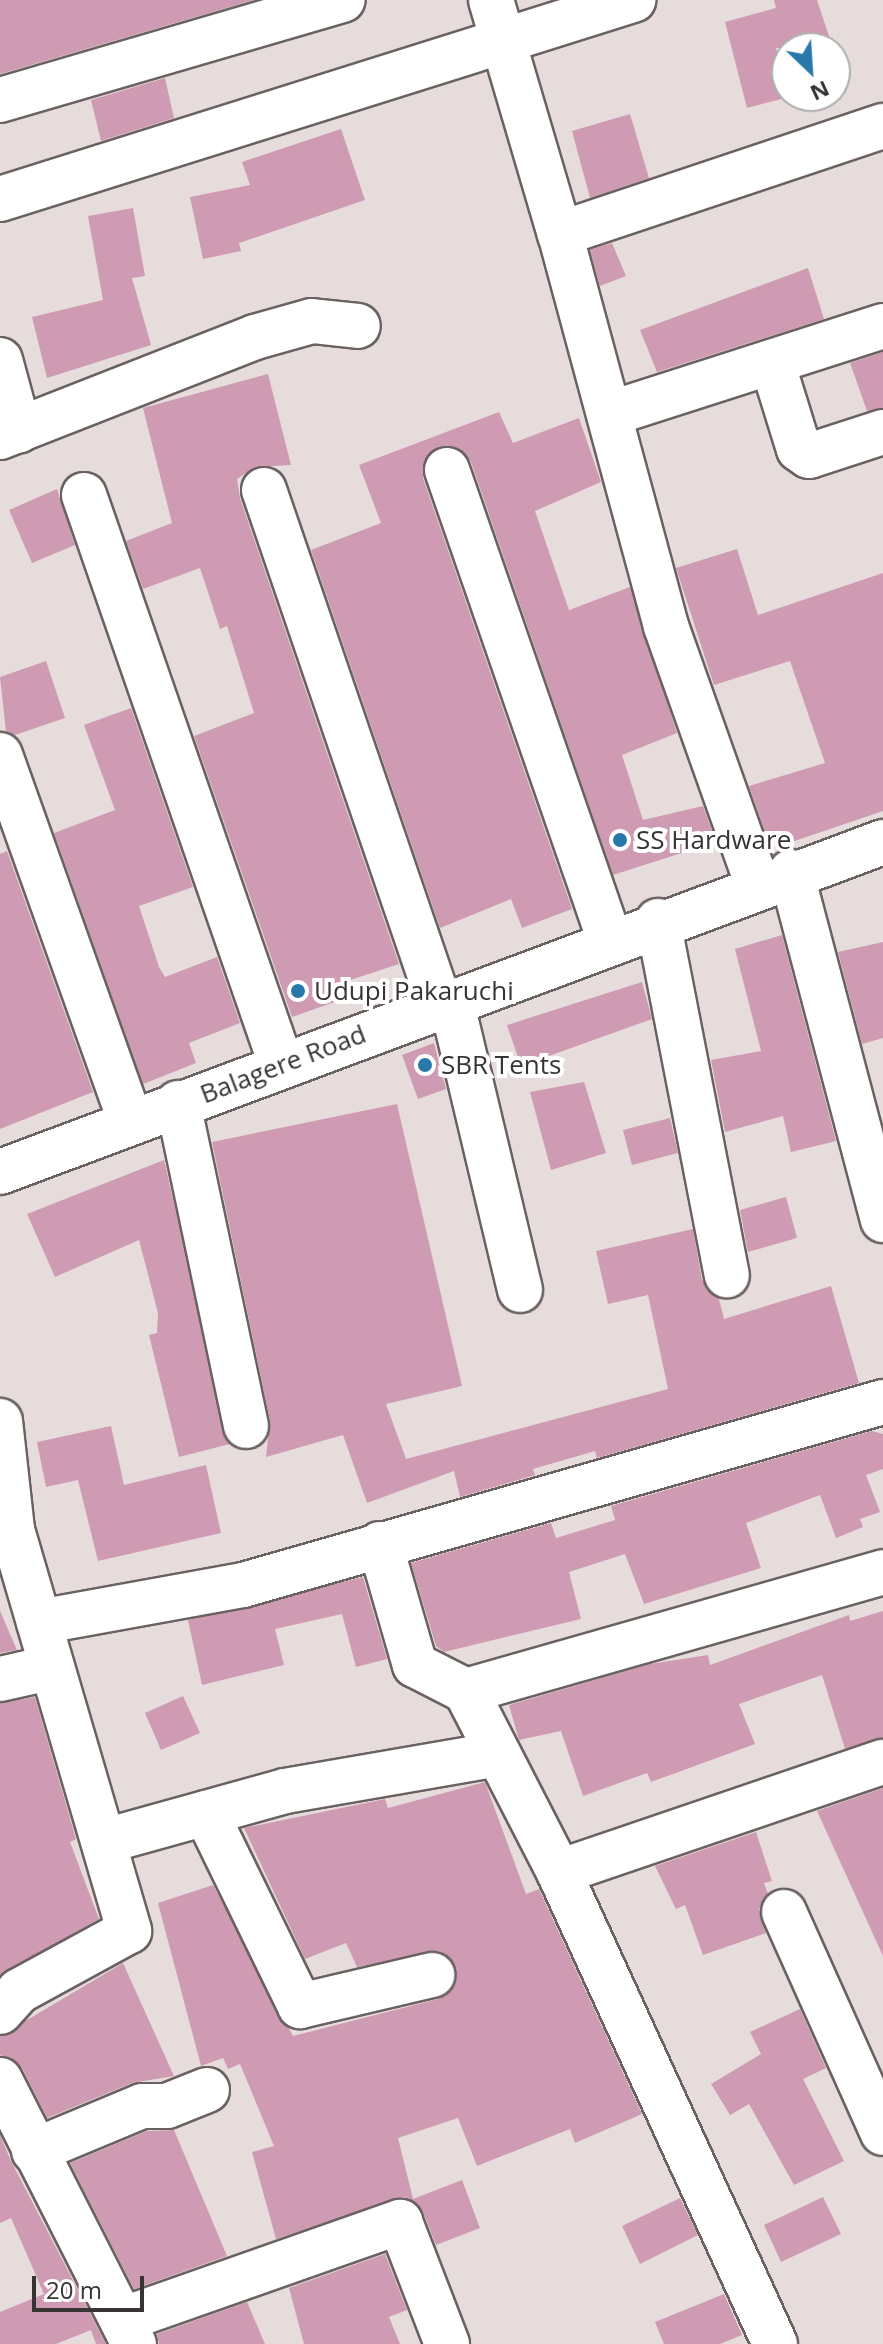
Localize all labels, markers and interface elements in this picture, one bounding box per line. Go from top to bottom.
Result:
north arrow [771,32,851,112]
text: N [806,75,835,109]
place label: SS Hardware [636,824,791,856]
marker: SS Hardware [611,831,629,849]
place label: Udupi Pakaruchi [314,975,514,1007]
marker: Udupi Pakaruchi [289,982,307,1000]
street label: Balagere Road [196,1018,370,1110]
place label: SBR Tents [441,1049,561,1081]
marker: SBR Tents [416,1056,434,1074]
scale bar [36,2260,148,2310]
text: 20 m [46,2273,102,2306]

